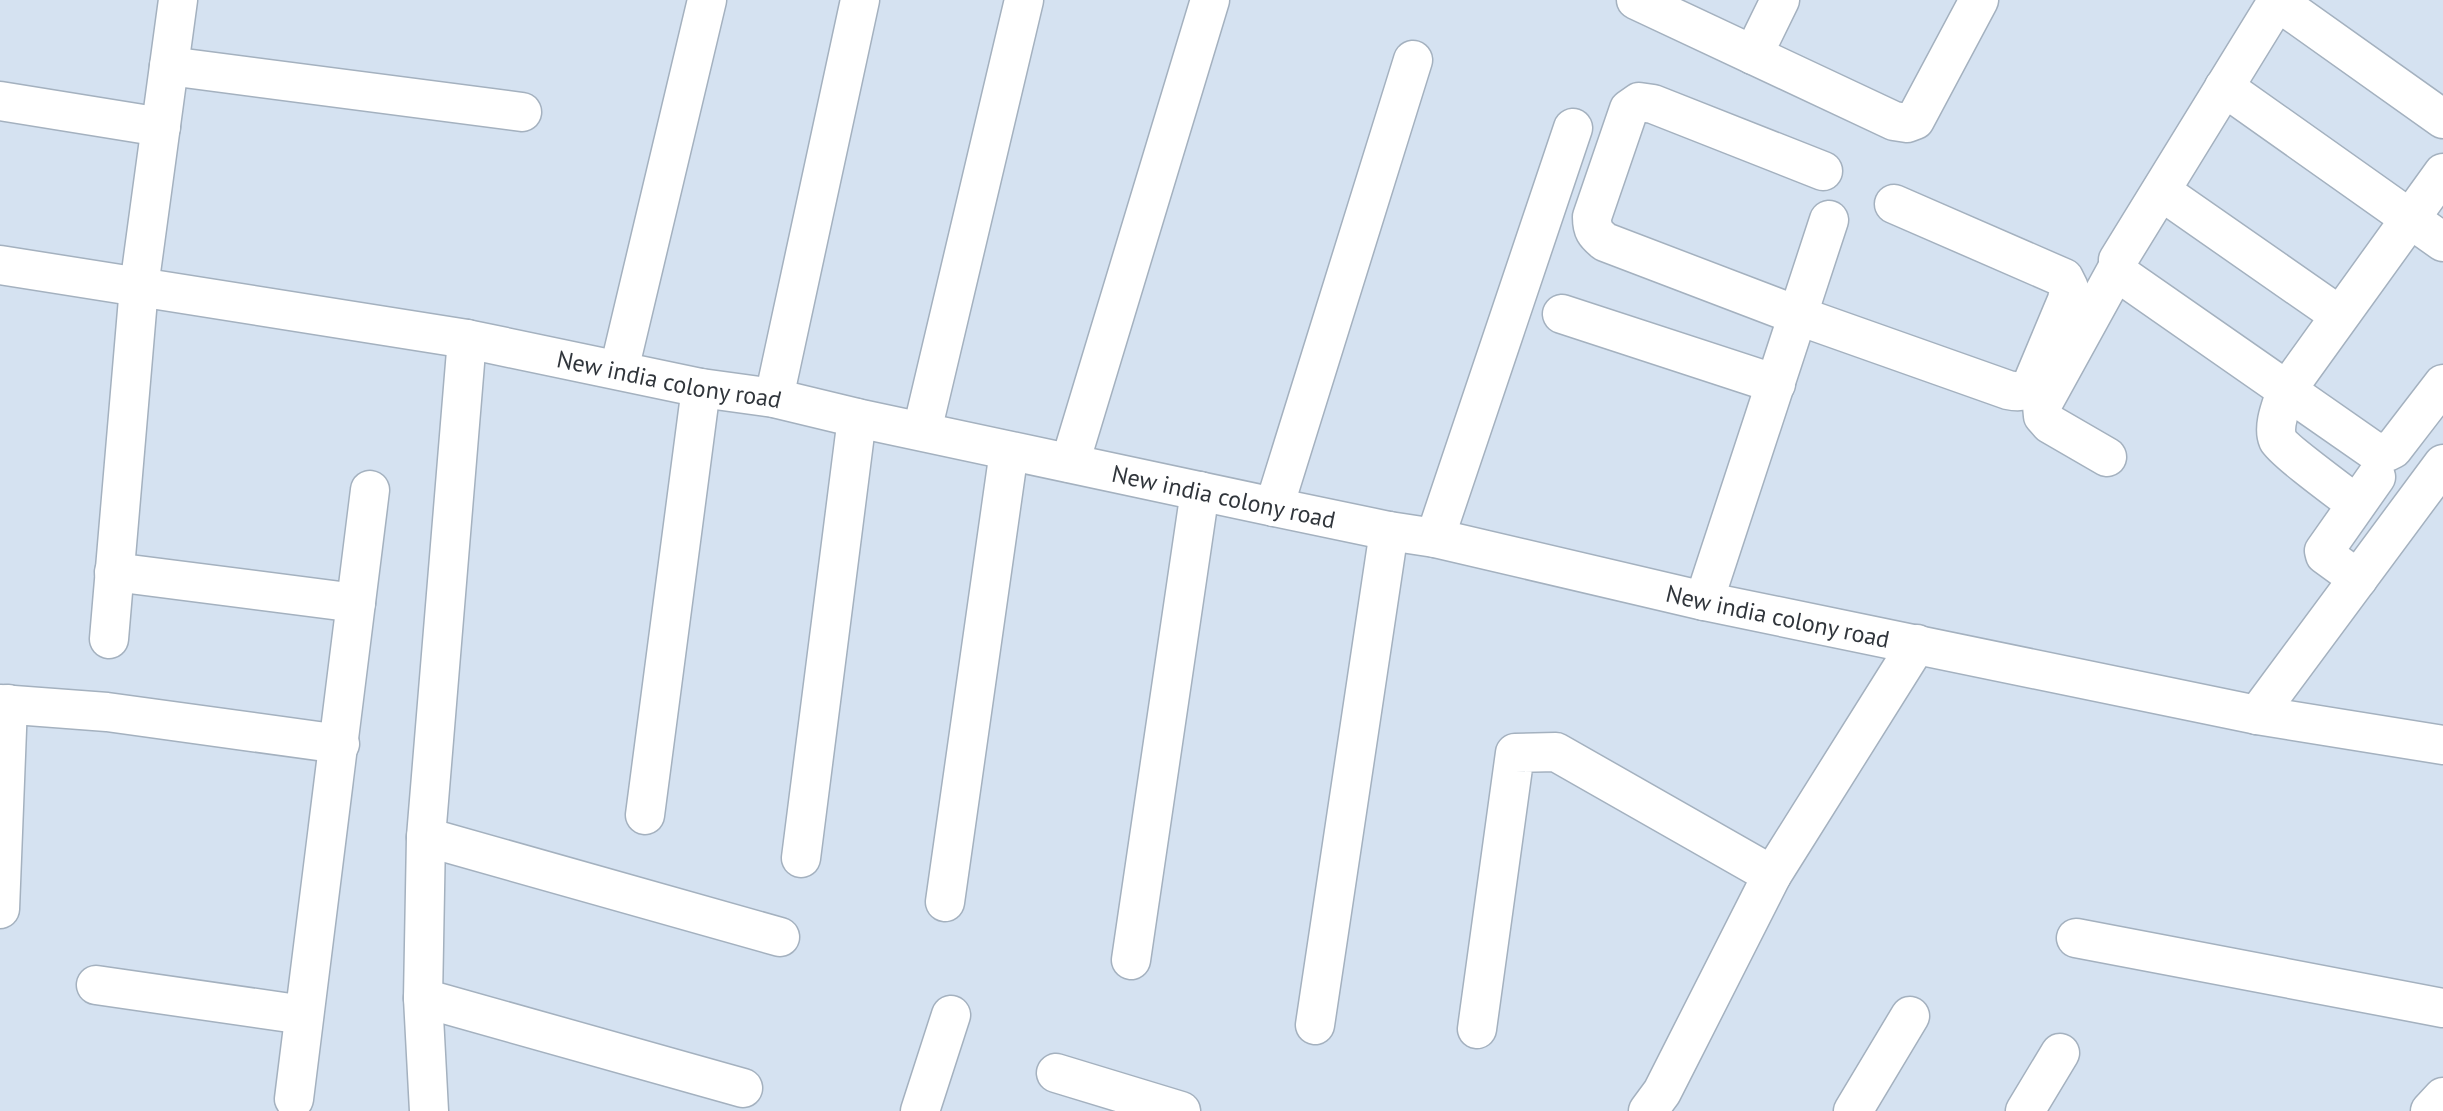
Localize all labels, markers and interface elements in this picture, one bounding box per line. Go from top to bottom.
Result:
street label: New india colony road [554,343,785,415]
street label: New india colony road [1109,457,1338,535]
street label: New india colony road [1663,577,1892,654]

